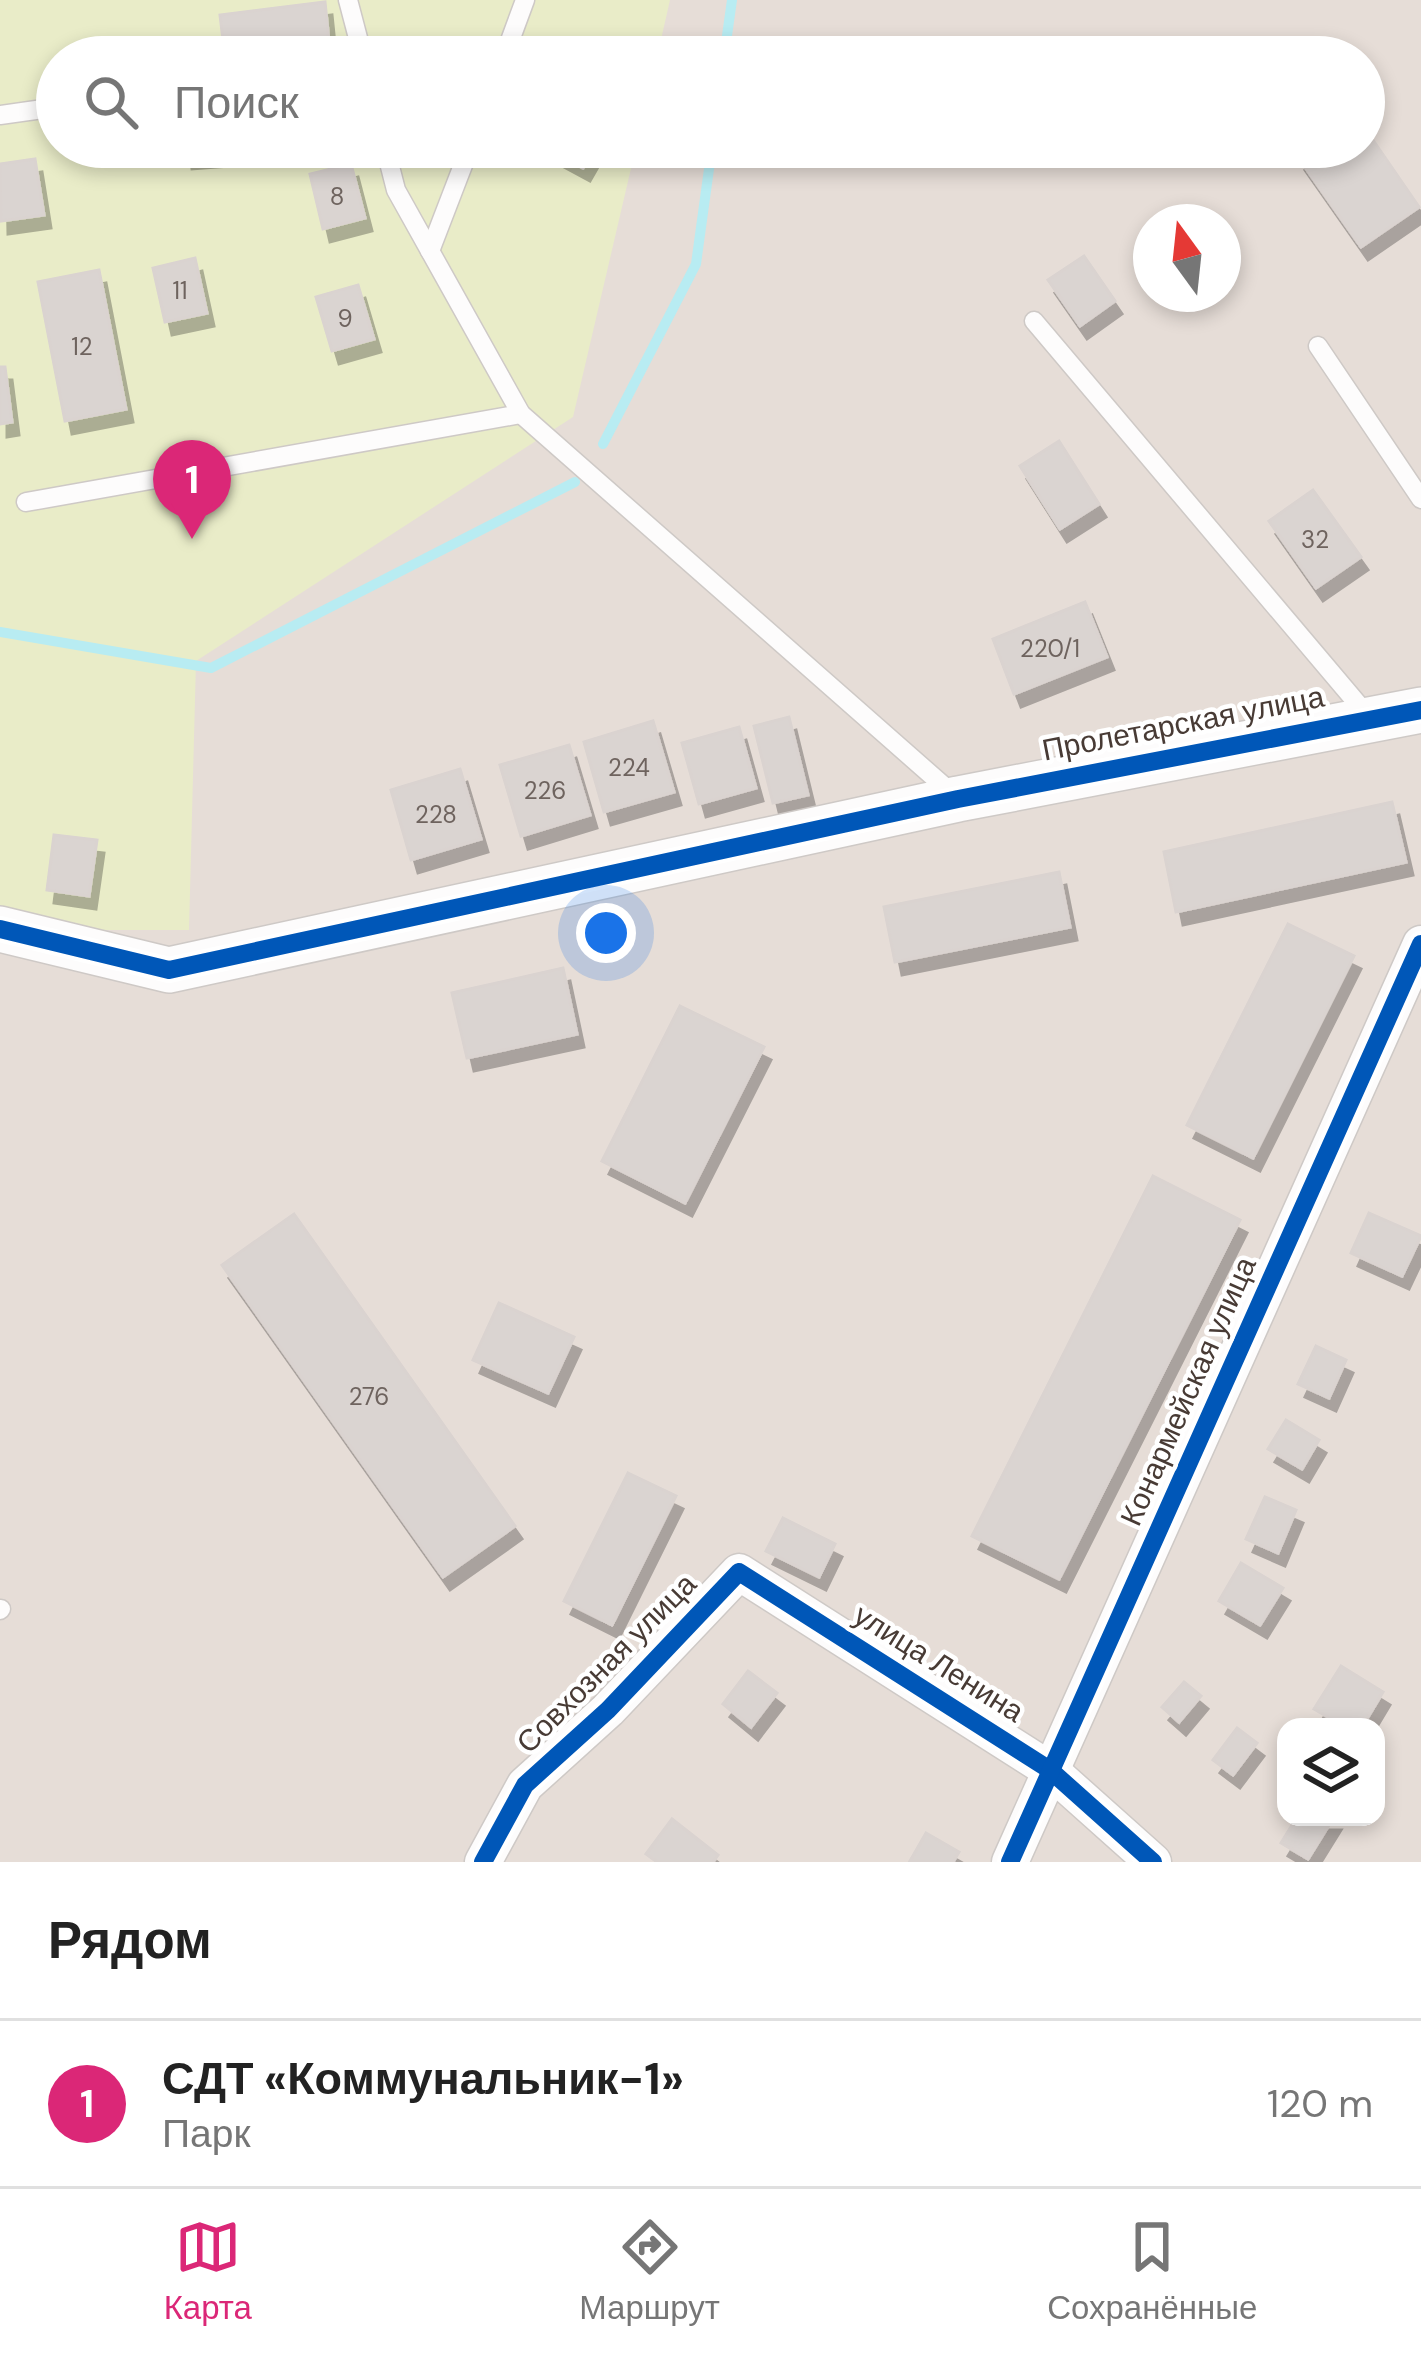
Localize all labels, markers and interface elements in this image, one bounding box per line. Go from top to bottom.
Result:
search box [36,36,1385,168]
icon: search [78,69,144,135]
text: Поиск [174,73,299,132]
house number: 8 [330,181,344,212]
north arrow [1133,204,1241,312]
house number: 11 [173,275,187,306]
house number: 9 [337,303,353,334]
house number: 12 [71,331,93,362]
pin: 1 [153,440,231,539]
house number: 32 [1301,524,1329,555]
house number: 220/1 [1020,633,1080,664]
street label: Пролетарская улица [1039,676,1328,769]
house number: 224 [608,752,650,783]
house number: 226 [524,775,566,806]
house number: 228 [415,799,457,830]
your location [576,903,636,963]
street label: Конармейская улица [1111,1250,1265,1532]
house number: 276 [349,1381,389,1412]
street label: Совхозная улица [508,1564,705,1761]
street label: улица Ленина [847,1595,1032,1731]
map controls [1277,1718,1385,1826]
button: layers [1277,1718,1385,1826]
text: Рядом [48,1907,212,1974]
text: СДТ «Коммунальник-1» [162,2049,684,2108]
text: 1 [80,2078,94,2129]
text: 120 m [1267,2078,1373,2129]
text: Парк [162,2108,250,2159]
tab: Карта [164,2214,252,2329]
tab: Маршрут [579,2214,720,2329]
tab: Сохранённые [1047,2214,1257,2329]

